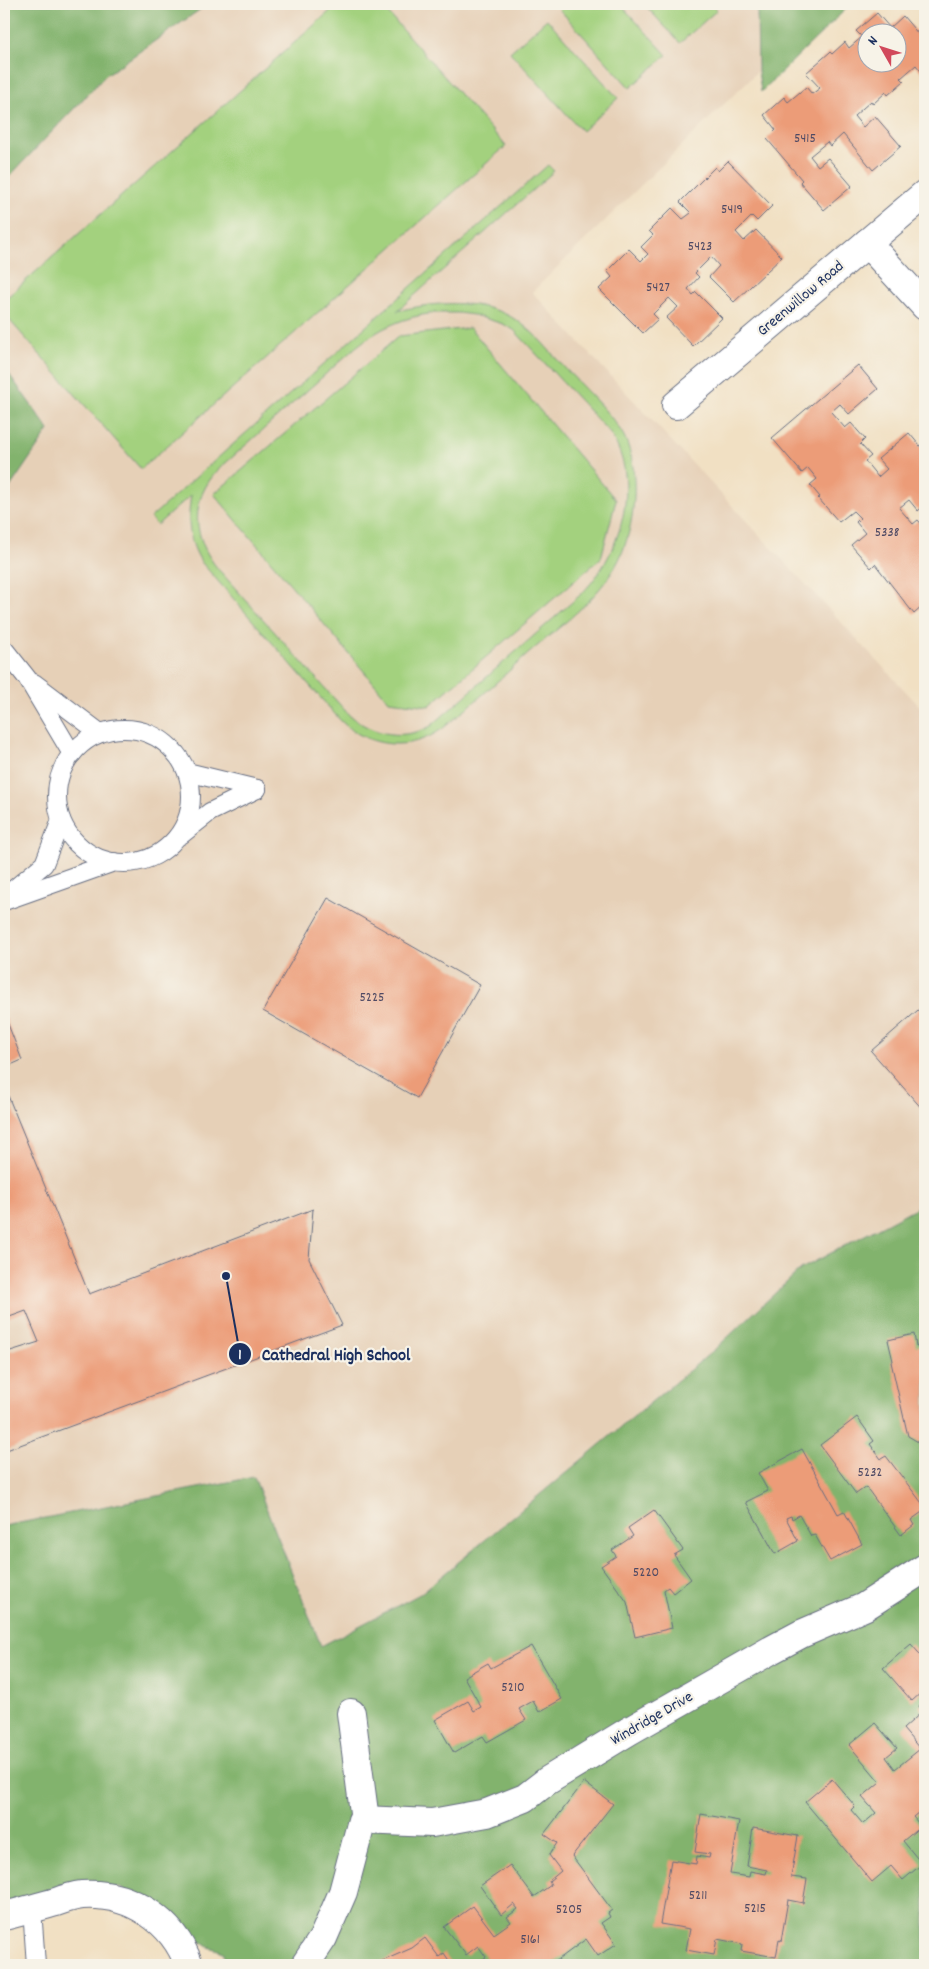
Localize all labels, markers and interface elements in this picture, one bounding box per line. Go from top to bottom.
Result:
north arrow [856,22,906,72]
text: N [864,32,883,50]
house number: 5415 [794,129,816,149]
house number: 5419 [721,200,743,220]
house number: 5423 [688,237,712,257]
street label: Greenwillow Road [752,256,850,342]
house number: 5427 [646,278,670,298]
house number: 5338 [875,523,900,543]
house number: 5225 [359,988,385,1008]
callout: Cathedral High School [227,1337,421,1370]
text: Cathedral High School [262,1344,411,1369]
text: 1 [238,1345,242,1367]
house number: 5232 [858,1463,882,1483]
house number: 5220 [633,1563,659,1583]
house number: 5210 [501,1678,525,1698]
street label: Windridge Drive [606,1686,698,1752]
house number: 5211 [689,1886,707,1906]
house number: 5215 [744,1899,766,1919]
house number: 5205 [556,1900,582,1920]
house number: 5161 [520,1930,540,1950]

